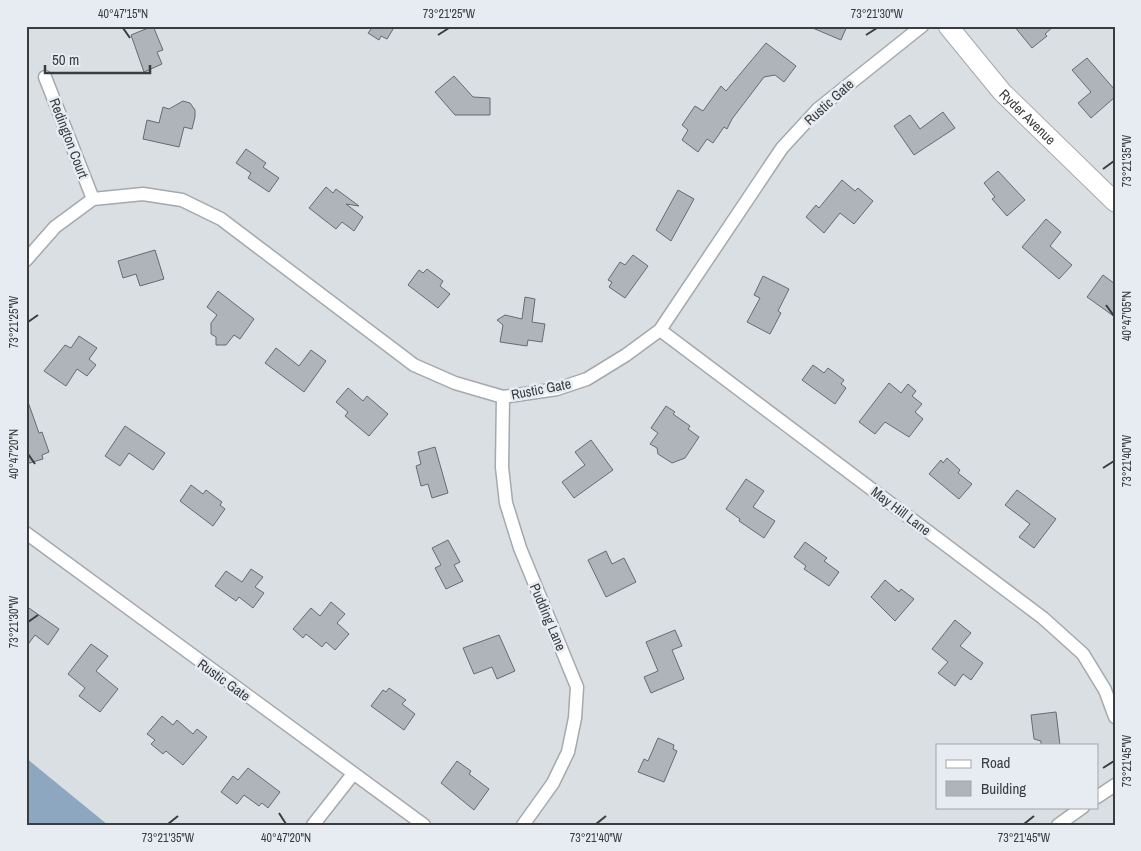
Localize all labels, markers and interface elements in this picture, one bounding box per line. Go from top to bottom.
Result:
text: 40°47'15"N [98,6,148,22]
text: 73°21'25"W [423,6,476,22]
text: 73°21'30"W [851,6,904,22]
scale bar [45,42,150,74]
text: 50 m [52,49,79,70]
street label: Rustic Gate [800,75,858,129]
street label: Ryder Avenue [996,85,1060,148]
street label: Redington Court [46,95,92,181]
text: 73°21'35"W [1119,134,1135,187]
text: 40°47'05"N [1119,291,1135,341]
text: 73°21'25"W [6,295,22,348]
street label: Rustic Gate [510,374,572,404]
text: 40°47'20"N [6,429,22,479]
text: 73°21'40"W [1119,434,1135,487]
street label: May Hill Lane [868,483,934,539]
street label: Pudding Lane [526,581,570,653]
text: 73°21'30"W [6,595,22,648]
street label: Rustic Gate [194,655,254,705]
text: 73°21'45"W [1119,734,1135,787]
legend [936,744,1098,808]
text: Road [981,752,1010,773]
text: Building [981,778,1026,799]
text: 73°21'35"W [142,830,195,846]
text: 40°47'20"N [261,830,311,846]
text: 73°21'40"W [570,830,623,846]
text: 73°21'45"W [998,830,1051,846]

